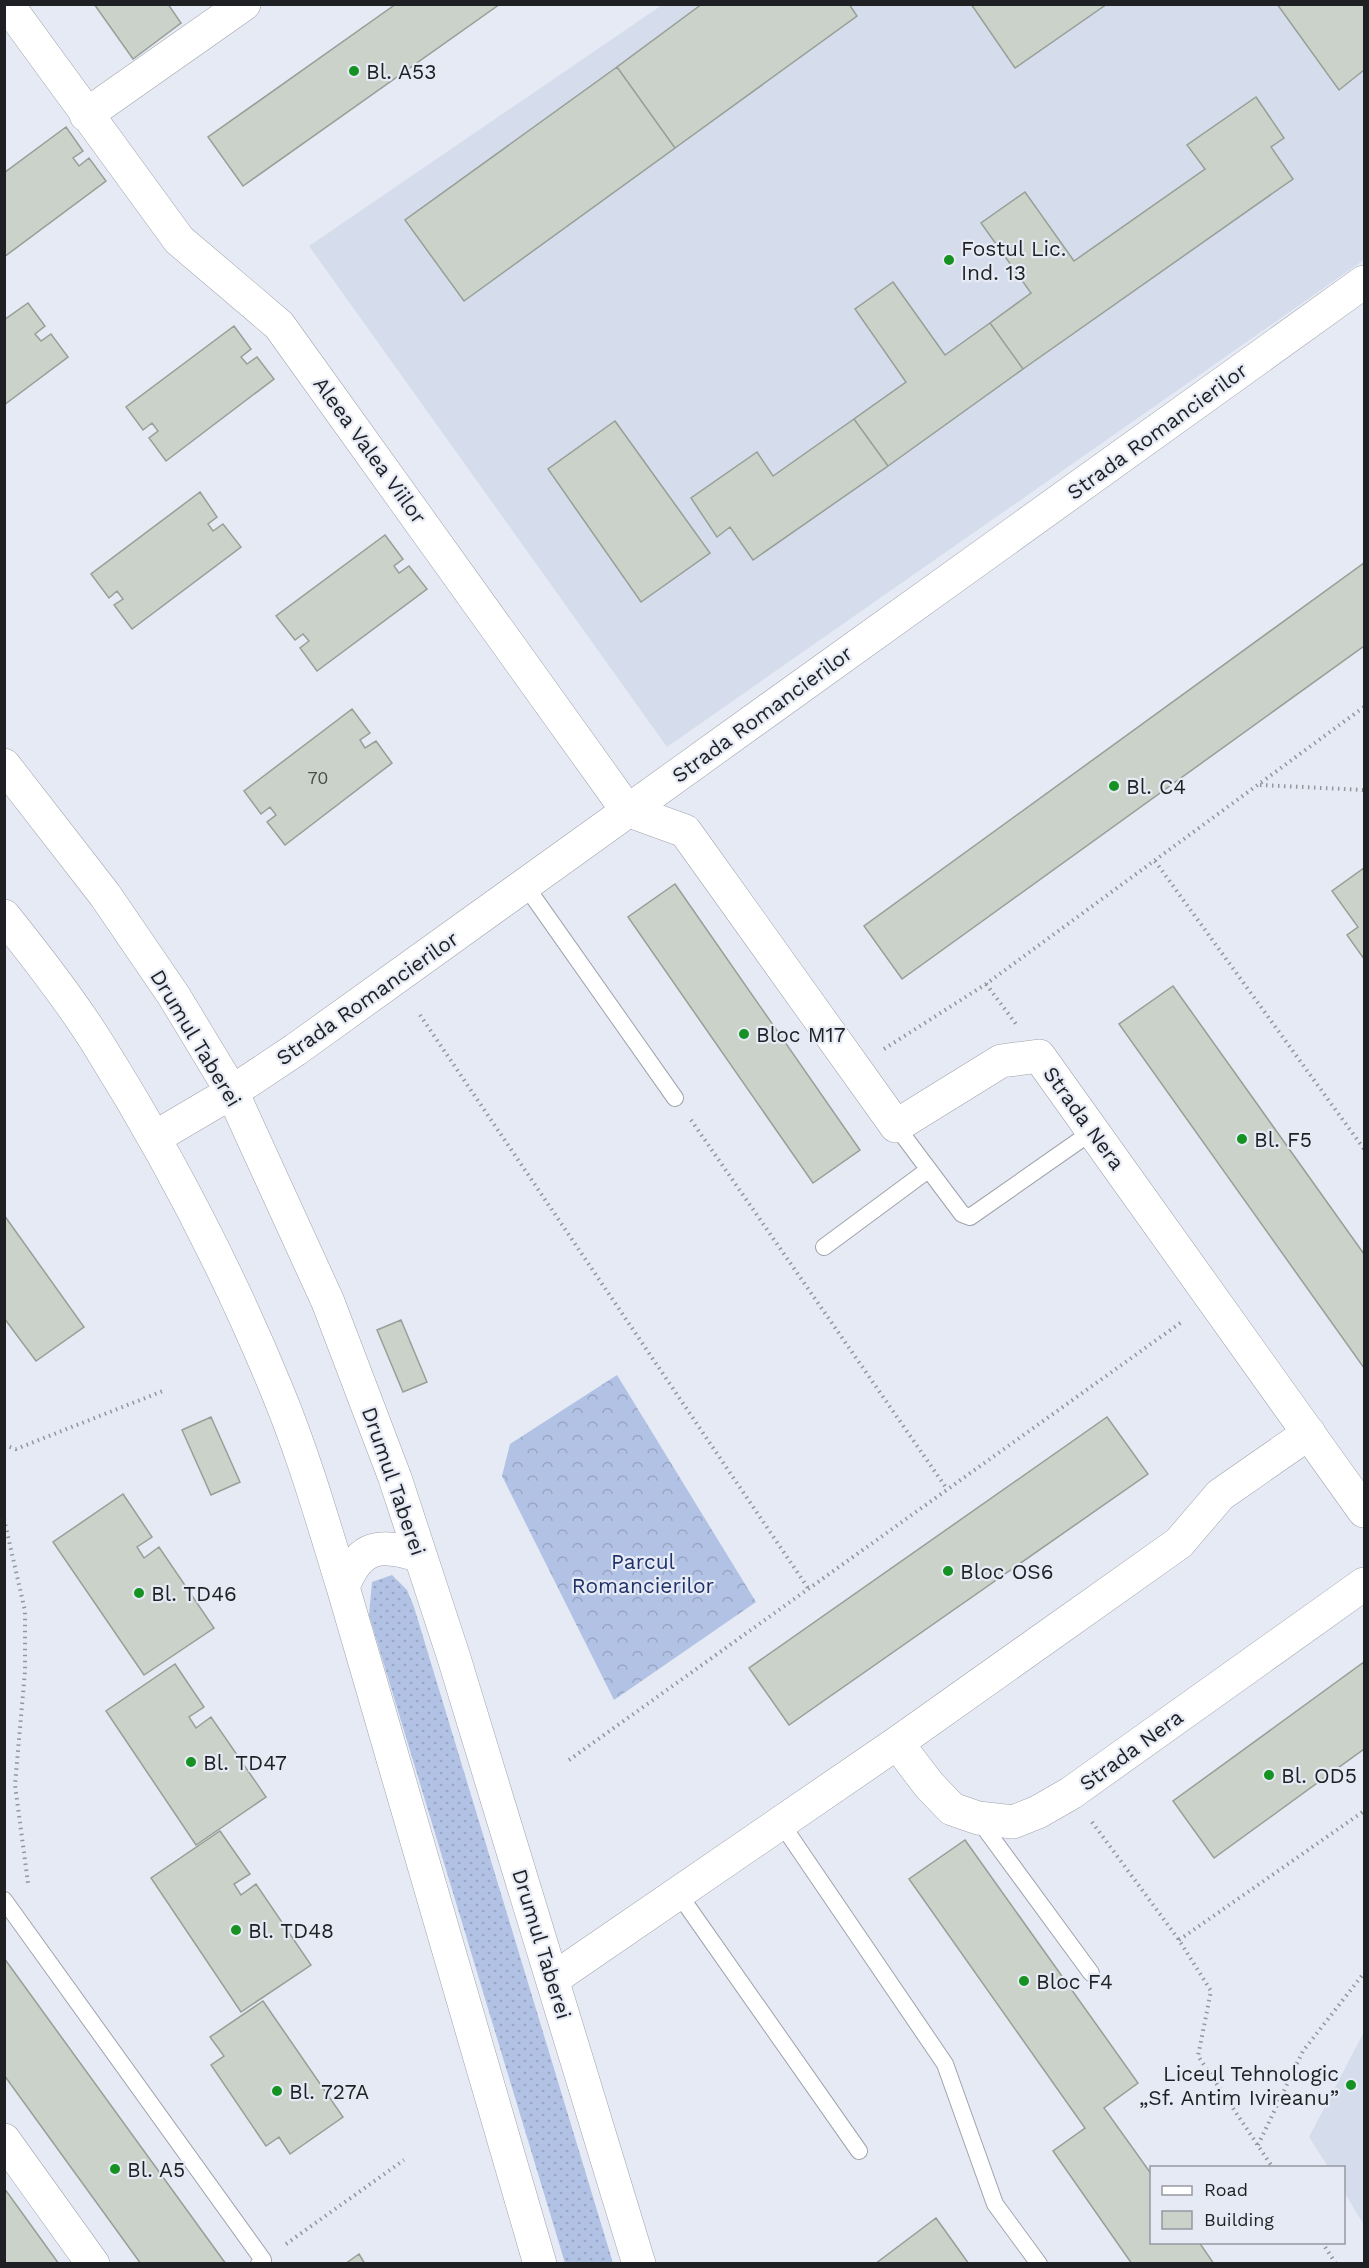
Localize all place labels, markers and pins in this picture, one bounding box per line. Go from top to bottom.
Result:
place label: Bl. A53 [366,59,436,84]
marker: Bl. A53 [347,64,361,78]
place label: Fostul Lic. Ind. 13 [961,236,1066,285]
marker: Fostul Lic. Ind. 13 [942,253,956,267]
place label: Bl. C4 [1126,774,1186,799]
marker: Bl. C4 [1107,779,1121,793]
place label: Bloc M17 [756,1022,846,1047]
marker: Bloc M17 [737,1027,751,1041]
place label: Bl. F5 [1254,1127,1312,1152]
marker: Bl. F5 [1235,1132,1249,1146]
place label: Bloc OS6 [960,1559,1054,1584]
marker: Bloc OS6 [941,1564,955,1578]
place label: Bl. TD46 [151,1581,237,1606]
marker: Bl. TD46 [132,1586,146,1600]
place label: Bl. TD47 [203,1750,287,1775]
marker: Bl. TD47 [184,1755,198,1769]
place label: Bl. OD5 [1281,1763,1357,1788]
marker: Bl. OD5 [1262,1768,1276,1782]
place label: Bl. TD48 [248,1918,334,1943]
marker: Bl. TD48 [229,1923,243,1937]
place label: Bloc F4 [1036,1969,1113,1994]
marker: Bloc F4 [1017,1974,1031,1988]
place label: Liceul Tehnologic „Sf. Antim Ivireanu” [1139,2061,1339,2110]
marker: Liceul Tehnologic „Sf. Antim Ivireanu” [1344,2078,1358,2092]
place label: Bl. 727A [289,2079,369,2104]
marker: Bl. 727A [270,2084,284,2098]
place label: Bl. A5 [127,2157,185,2182]
marker: Bl. A5 [108,2162,122,2176]

